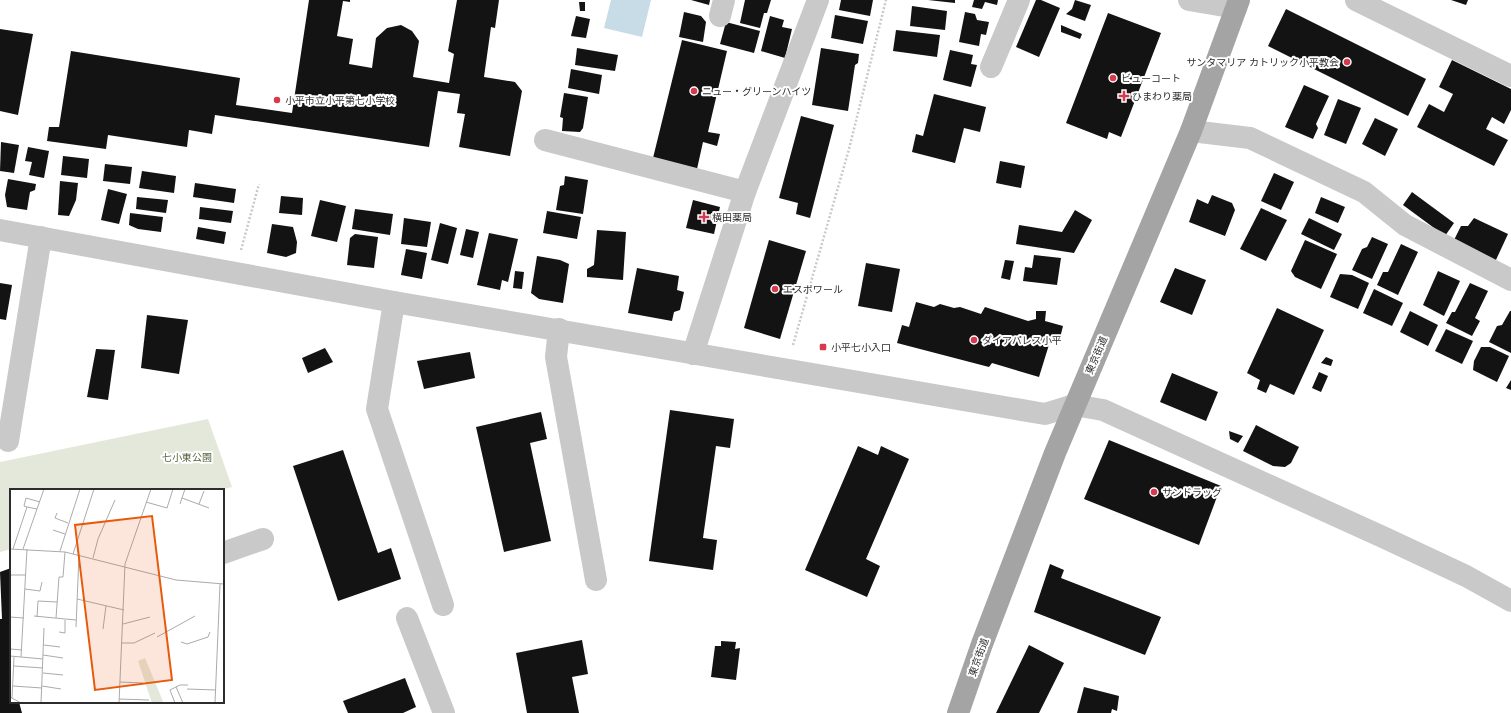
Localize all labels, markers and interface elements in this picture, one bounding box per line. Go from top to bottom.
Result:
place label: サンタマリア カトリック小平教会 [1186,56,1339,69]
marker: サンタマリア カトリック小平教会 [1342,57,1352,67]
place label: ビューコート [1121,72,1181,85]
marker: ビューコート [1108,73,1118,83]
place label: ニュー・グリーンハイツ [702,85,811,98]
marker: ニュー・グリーンハイツ [689,86,699,96]
place label: ひまわり薬局 [1132,90,1192,103]
marker: ひまわり薬局 [1119,91,1129,101]
place label: 小平市立小平第七小学校 [285,94,395,107]
marker: 小平市立小平第七小学校 [272,95,282,105]
place label: 横田薬局 [712,211,752,224]
marker: 横田薬局 [699,212,709,222]
place label: エスポワール [783,283,843,296]
marker: エスポワール [770,284,780,294]
place label: ダイアパレス小平 [982,334,1062,347]
street label: 東京街道 [1083,334,1110,376]
marker: ダイアパレス小平 [969,335,979,345]
place label: 小平七小入口 [831,341,891,354]
marker: 小平七小入口 [818,342,828,352]
park label: 七小東公園 [162,451,212,464]
place label: サンドラッグ [1162,486,1222,499]
marker: サンドラッグ [1149,487,1159,497]
inset map [10,489,224,703]
street label: 東京街道 [966,636,991,678]

